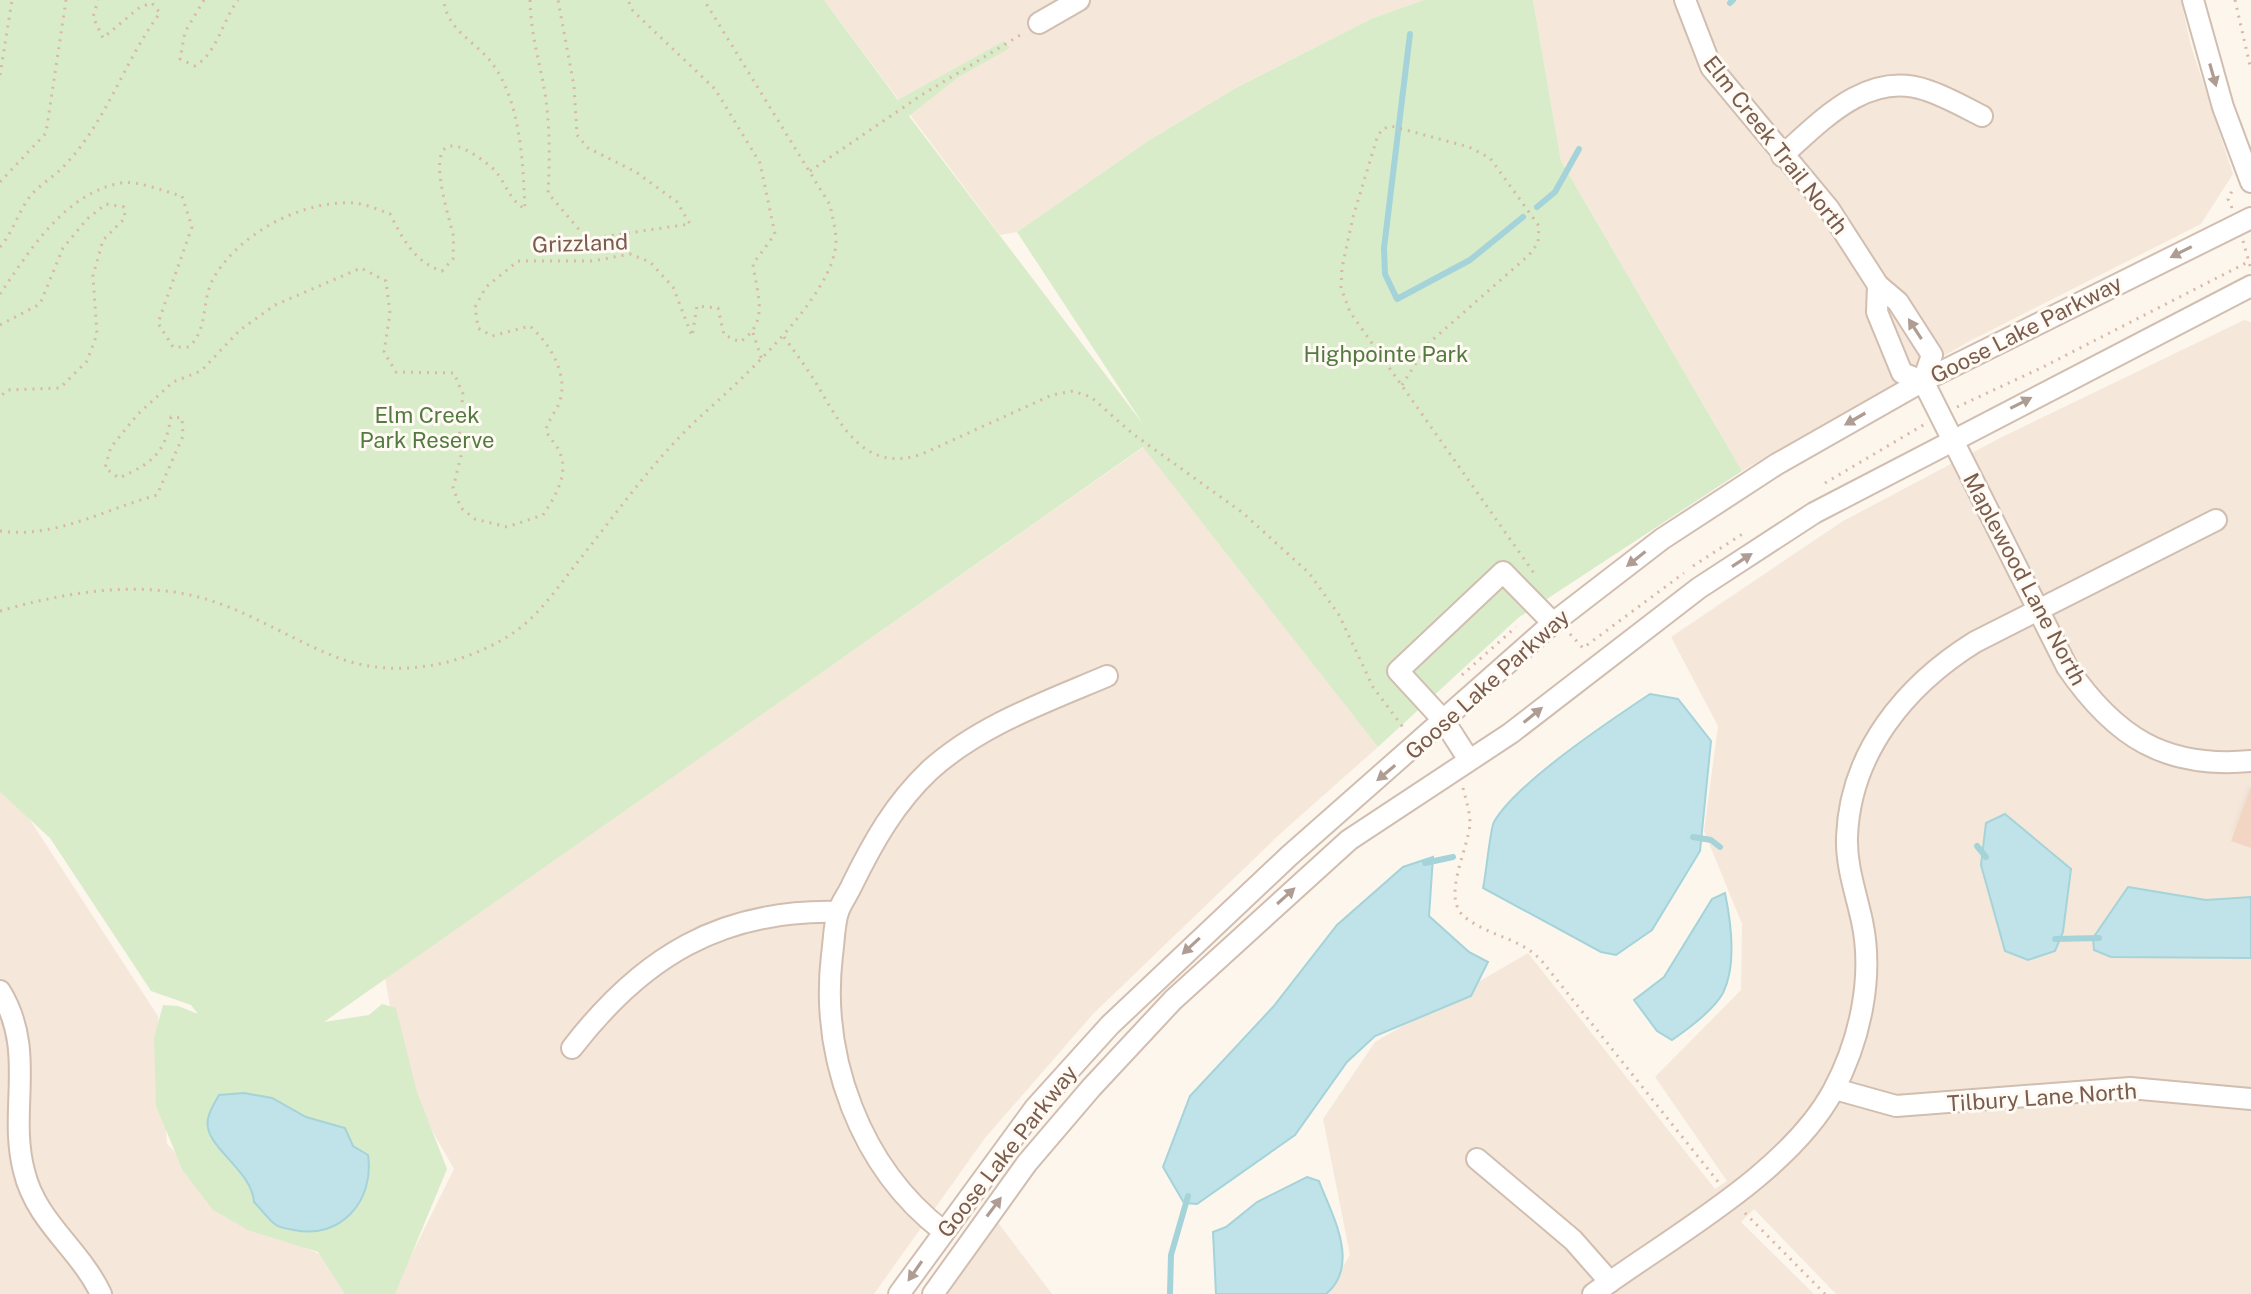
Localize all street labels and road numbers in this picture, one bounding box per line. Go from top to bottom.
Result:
street label: Elm Creek Trail North [1698,51,1854,239]
street label: Grizzland [532,228,628,258]
street label: Goose Lake Parkway [1926,269,2126,389]
street label: Maplewood Lane North [1958,468,2092,690]
street label: Goose Lake Parkway [1400,603,1574,764]
street label: Goose Lake Parkway [932,1060,1082,1242]
street label: Tilbury Lane North [1946,1077,2138,1117]

